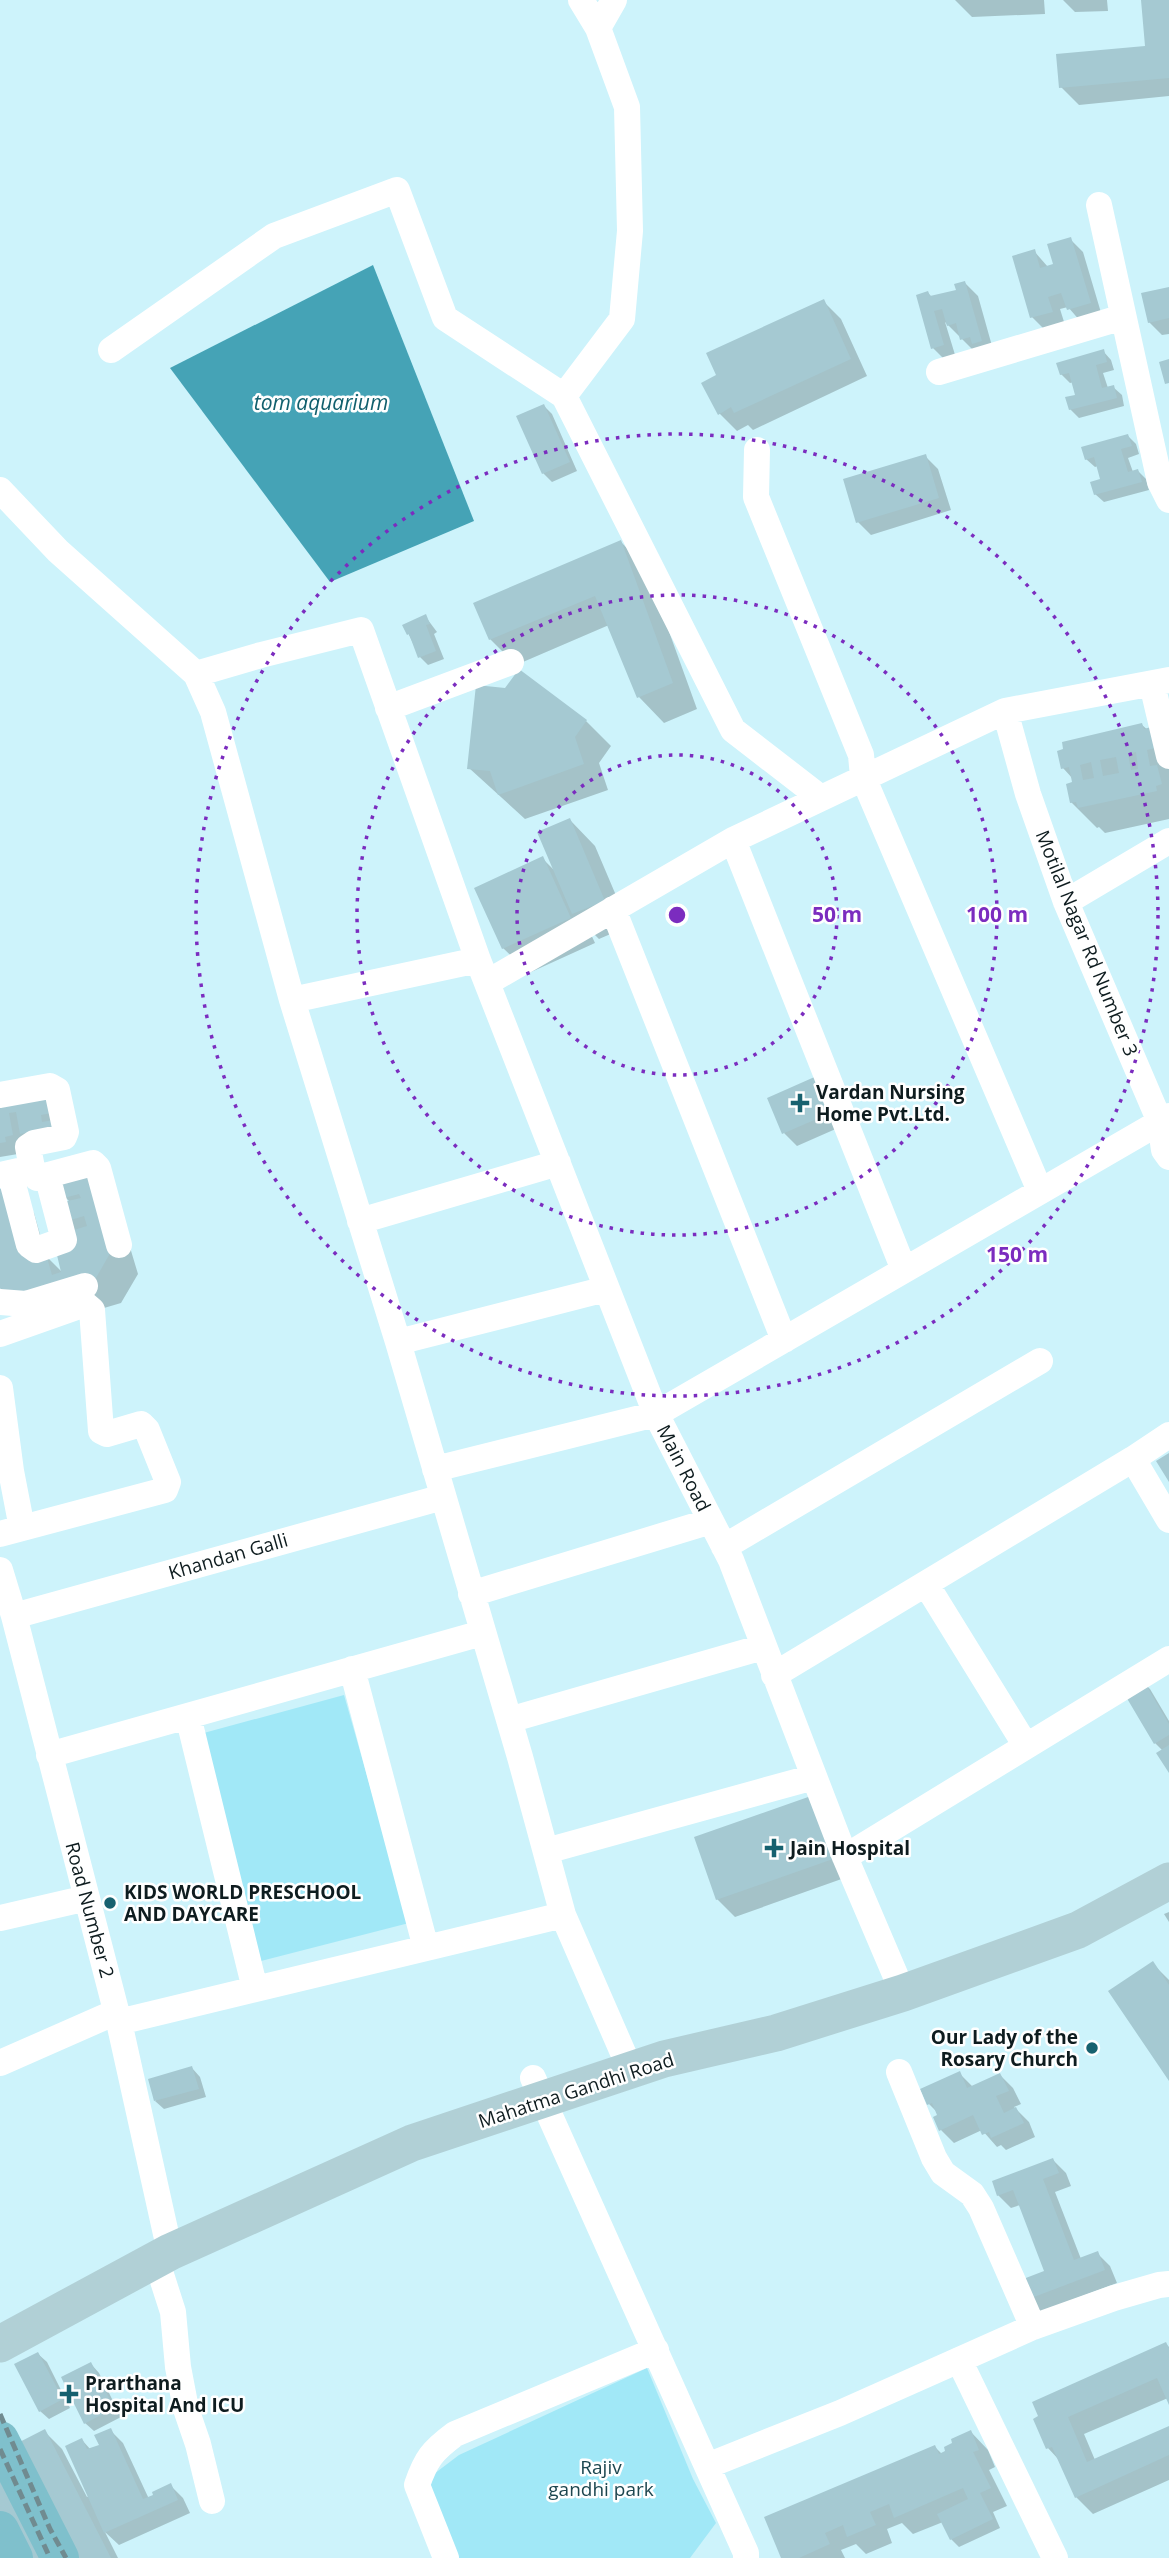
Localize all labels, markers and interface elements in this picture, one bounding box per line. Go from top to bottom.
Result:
water label: tom aquarium [254,388,388,416]
street label: Motilal Nagar Rd Number 3 [1030,826,1144,1060]
text: 50 m [812,900,862,928]
text: 100 m [966,900,1028,928]
centre of rings [665,903,689,927]
place label: Vardan Nursing Home Pvt.Ltd. [816,1079,965,1127]
marker: Vardan Nursing Home Pvt.Ltd. [790,1093,810,1113]
text: 150 m [986,1240,1048,1268]
street label: Main Road [651,1420,717,1516]
street label: Khandan Galli [165,1527,291,1585]
place label: Jain Hospital [788,1835,910,1861]
marker: Jain Hospital [764,1838,784,1858]
street label: Road Number 2 [59,1839,121,1981]
place label: KIDS WORLD PRESCHOOL AND DAYCARE [124,1879,362,1927]
marker: KIDS WORLD PRESCHOOL AND DAYCARE [102,1895,118,1911]
place label: Our Lady of the Rosary Church [931,2024,1078,2072]
marker: Our Lady of the Rosary Church [1084,2040,1100,2056]
street label: Mahatma Gandhi Road [475,2046,677,2134]
place label: Prarthana Hospital And ICU [85,2370,244,2418]
marker: Prarthana Hospital And ICU [59,2384,79,2404]
park label: Rajiv gandhi park [548,2454,654,2502]

